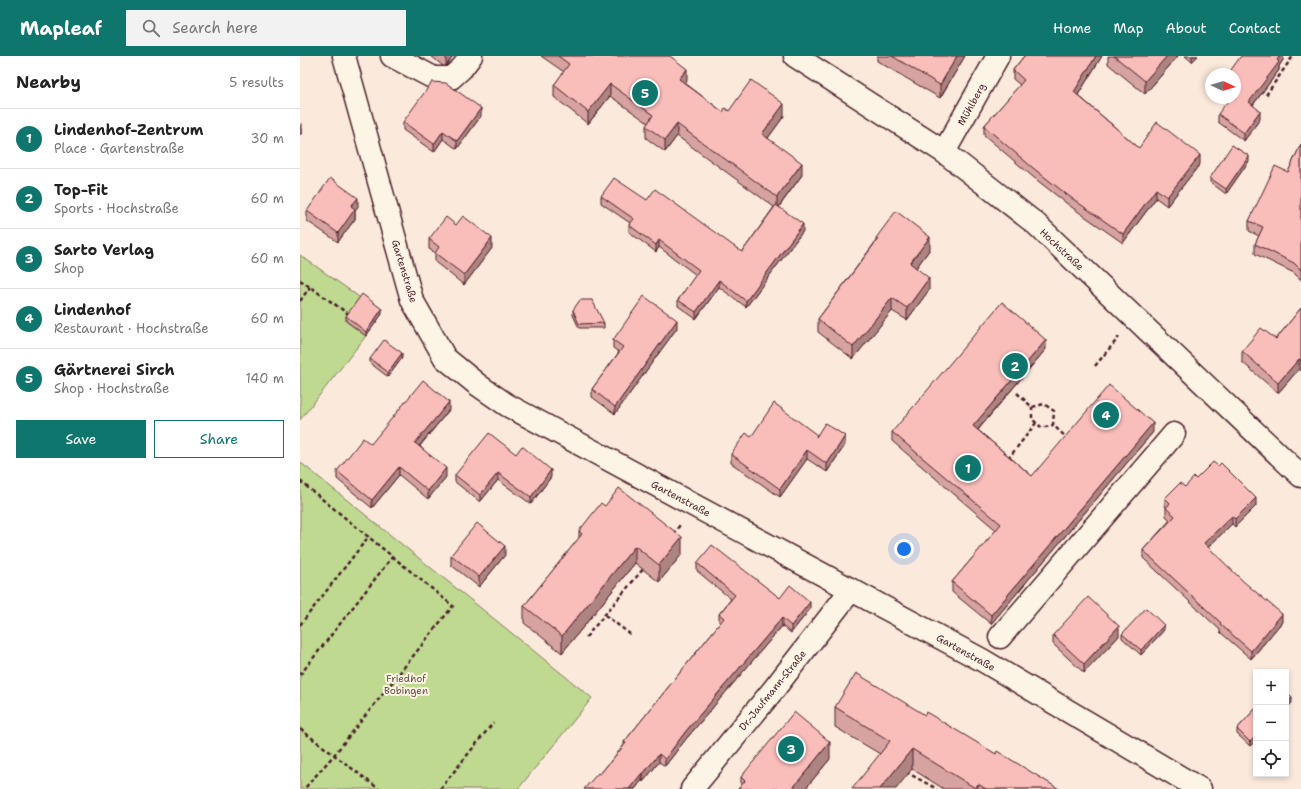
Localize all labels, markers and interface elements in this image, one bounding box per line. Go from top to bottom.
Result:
search box [126,10,406,46]
text: Mapleaf [20,16,102,41]
icon: search [140,17,162,39]
text: Search here [172,18,258,38]
text: Home [1053,19,1092,37]
text: Map [1114,19,1144,37]
text: About [1166,19,1207,37]
text: Contact [1229,19,1281,37]
north arrow [1205,68,1241,104]
text: Nearby [16,71,81,93]
text: 5 results [229,74,284,91]
pin: 5 [632,78,658,108]
street label: Mühlberg [955,81,988,128]
text: Lindenhof-Zentrum [54,120,204,140]
text: 1 [26,130,32,147]
text: 30 m [250,130,284,147]
text: Place · Gartenstraße [54,140,184,157]
text: Top-Fit [54,180,108,200]
text: 2 [24,190,34,207]
text: 60 m [251,190,284,207]
text: Sports · Hochstraße [54,200,179,217]
street label: Hochstraße [1037,226,1087,273]
street label: Gartenstraße [389,238,420,305]
text: Sarto Verlag [54,240,154,260]
text: 3 [24,250,34,267]
text: 60 m [251,250,284,267]
text: Shop [54,260,84,277]
text: Lindenhof [54,300,131,320]
text: 4 [24,310,34,327]
text: 60 m [251,310,284,327]
text: Restaurant · Hochstraße [54,320,209,337]
pin: 2 [1002,351,1028,381]
text: Gärtnerei Sirch [54,360,175,380]
text: 5 [25,370,33,387]
text: 140 m [245,370,284,387]
text: Shop · Hochstraße [54,380,169,397]
pin: 4 [1093,400,1119,430]
button: Save [16,420,146,458]
button: Share [154,420,284,458]
pin: 1 [955,453,981,483]
street label: Gartenstraße [649,477,713,520]
your location [894,539,914,559]
street label: Gartenstraße [934,631,998,674]
street label: Dr.-Jaufmann-Straße [736,647,809,733]
map controls [1253,669,1289,777]
button: + [1253,669,1289,705]
park label: Friedhof Bobingen [384,672,428,697]
button: − [1253,705,1289,741]
pin: 3 [778,734,804,764]
button: locate [1253,741,1289,777]

